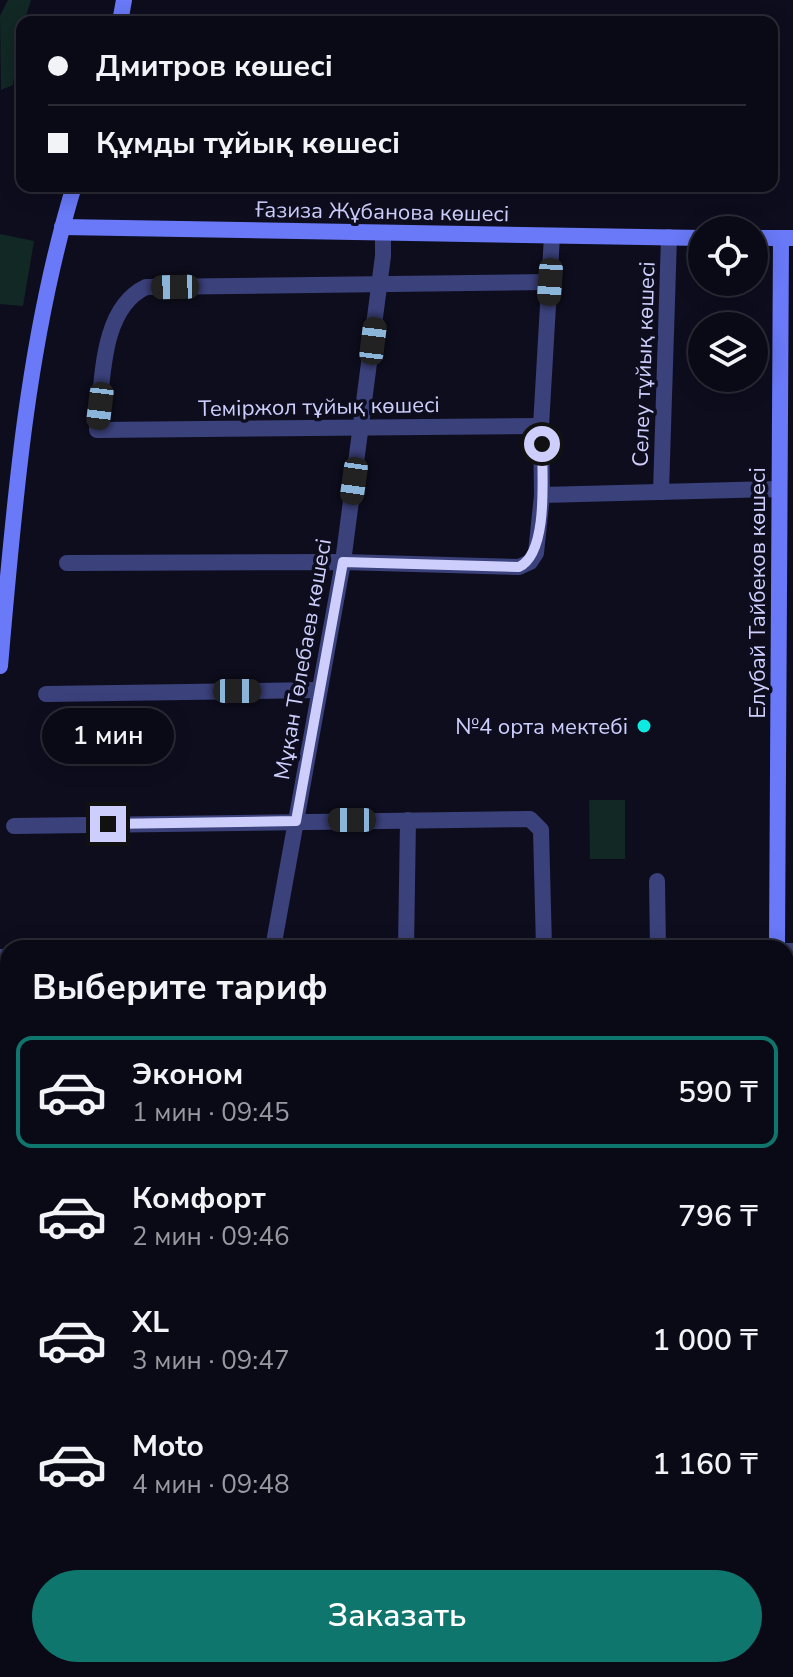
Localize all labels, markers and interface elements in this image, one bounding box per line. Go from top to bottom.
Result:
text: Дмитров көшесі [96,46,333,87]
text: Құмды тұйық көшесі [96,123,400,164]
street label: Ғазиза Жұбанова көшесі [255,195,509,229]
map controls [688,216,768,392]
button: locate [688,216,768,296]
car [536,257,564,307]
street label: Селеу тұйық көшесі [625,261,663,467]
car [151,275,199,299]
button: layers [688,312,768,392]
car [358,316,388,366]
car [85,381,115,431]
street label: Теміржол тұйық көшесі [198,390,440,424]
route start [524,426,560,462]
car [339,456,369,506]
street label: Елубай Тайбеков көшесі [743,467,773,719]
street label: Мұқан Төлебаев көшесі [267,536,339,782]
car [213,679,261,703]
callout: 1 мин [42,708,174,764]
place label: №4 орта мектебі [455,712,628,742]
marker: №4 орта мектебі [635,717,653,735]
text: 1 мин [73,718,143,753]
route end [90,806,126,842]
car [328,808,376,832]
text: Выберите тариф [32,963,328,1012]
text: Эконом [132,1054,243,1095]
icon: car [36,1056,108,1128]
text: 590 ₸ [678,1072,758,1113]
text: 1 мин · 09:45 [132,1095,289,1130]
text: Комфорт [132,1178,266,1219]
icon: car [36,1180,108,1252]
text: 796 ₸ [678,1196,758,1237]
text: 2 мин · 09:46 [132,1219,289,1254]
text: XL [132,1302,169,1343]
icon: car [36,1304,108,1376]
text: 1 000 ₸ [652,1320,758,1361]
text: 3 мин · 09:47 [132,1343,289,1378]
text: Moto [132,1426,204,1467]
icon: car [36,1428,108,1500]
text: 1 160 ₸ [652,1444,758,1485]
text: 4 мин · 09:48 [132,1467,289,1502]
button: Заказать [32,1570,762,1662]

